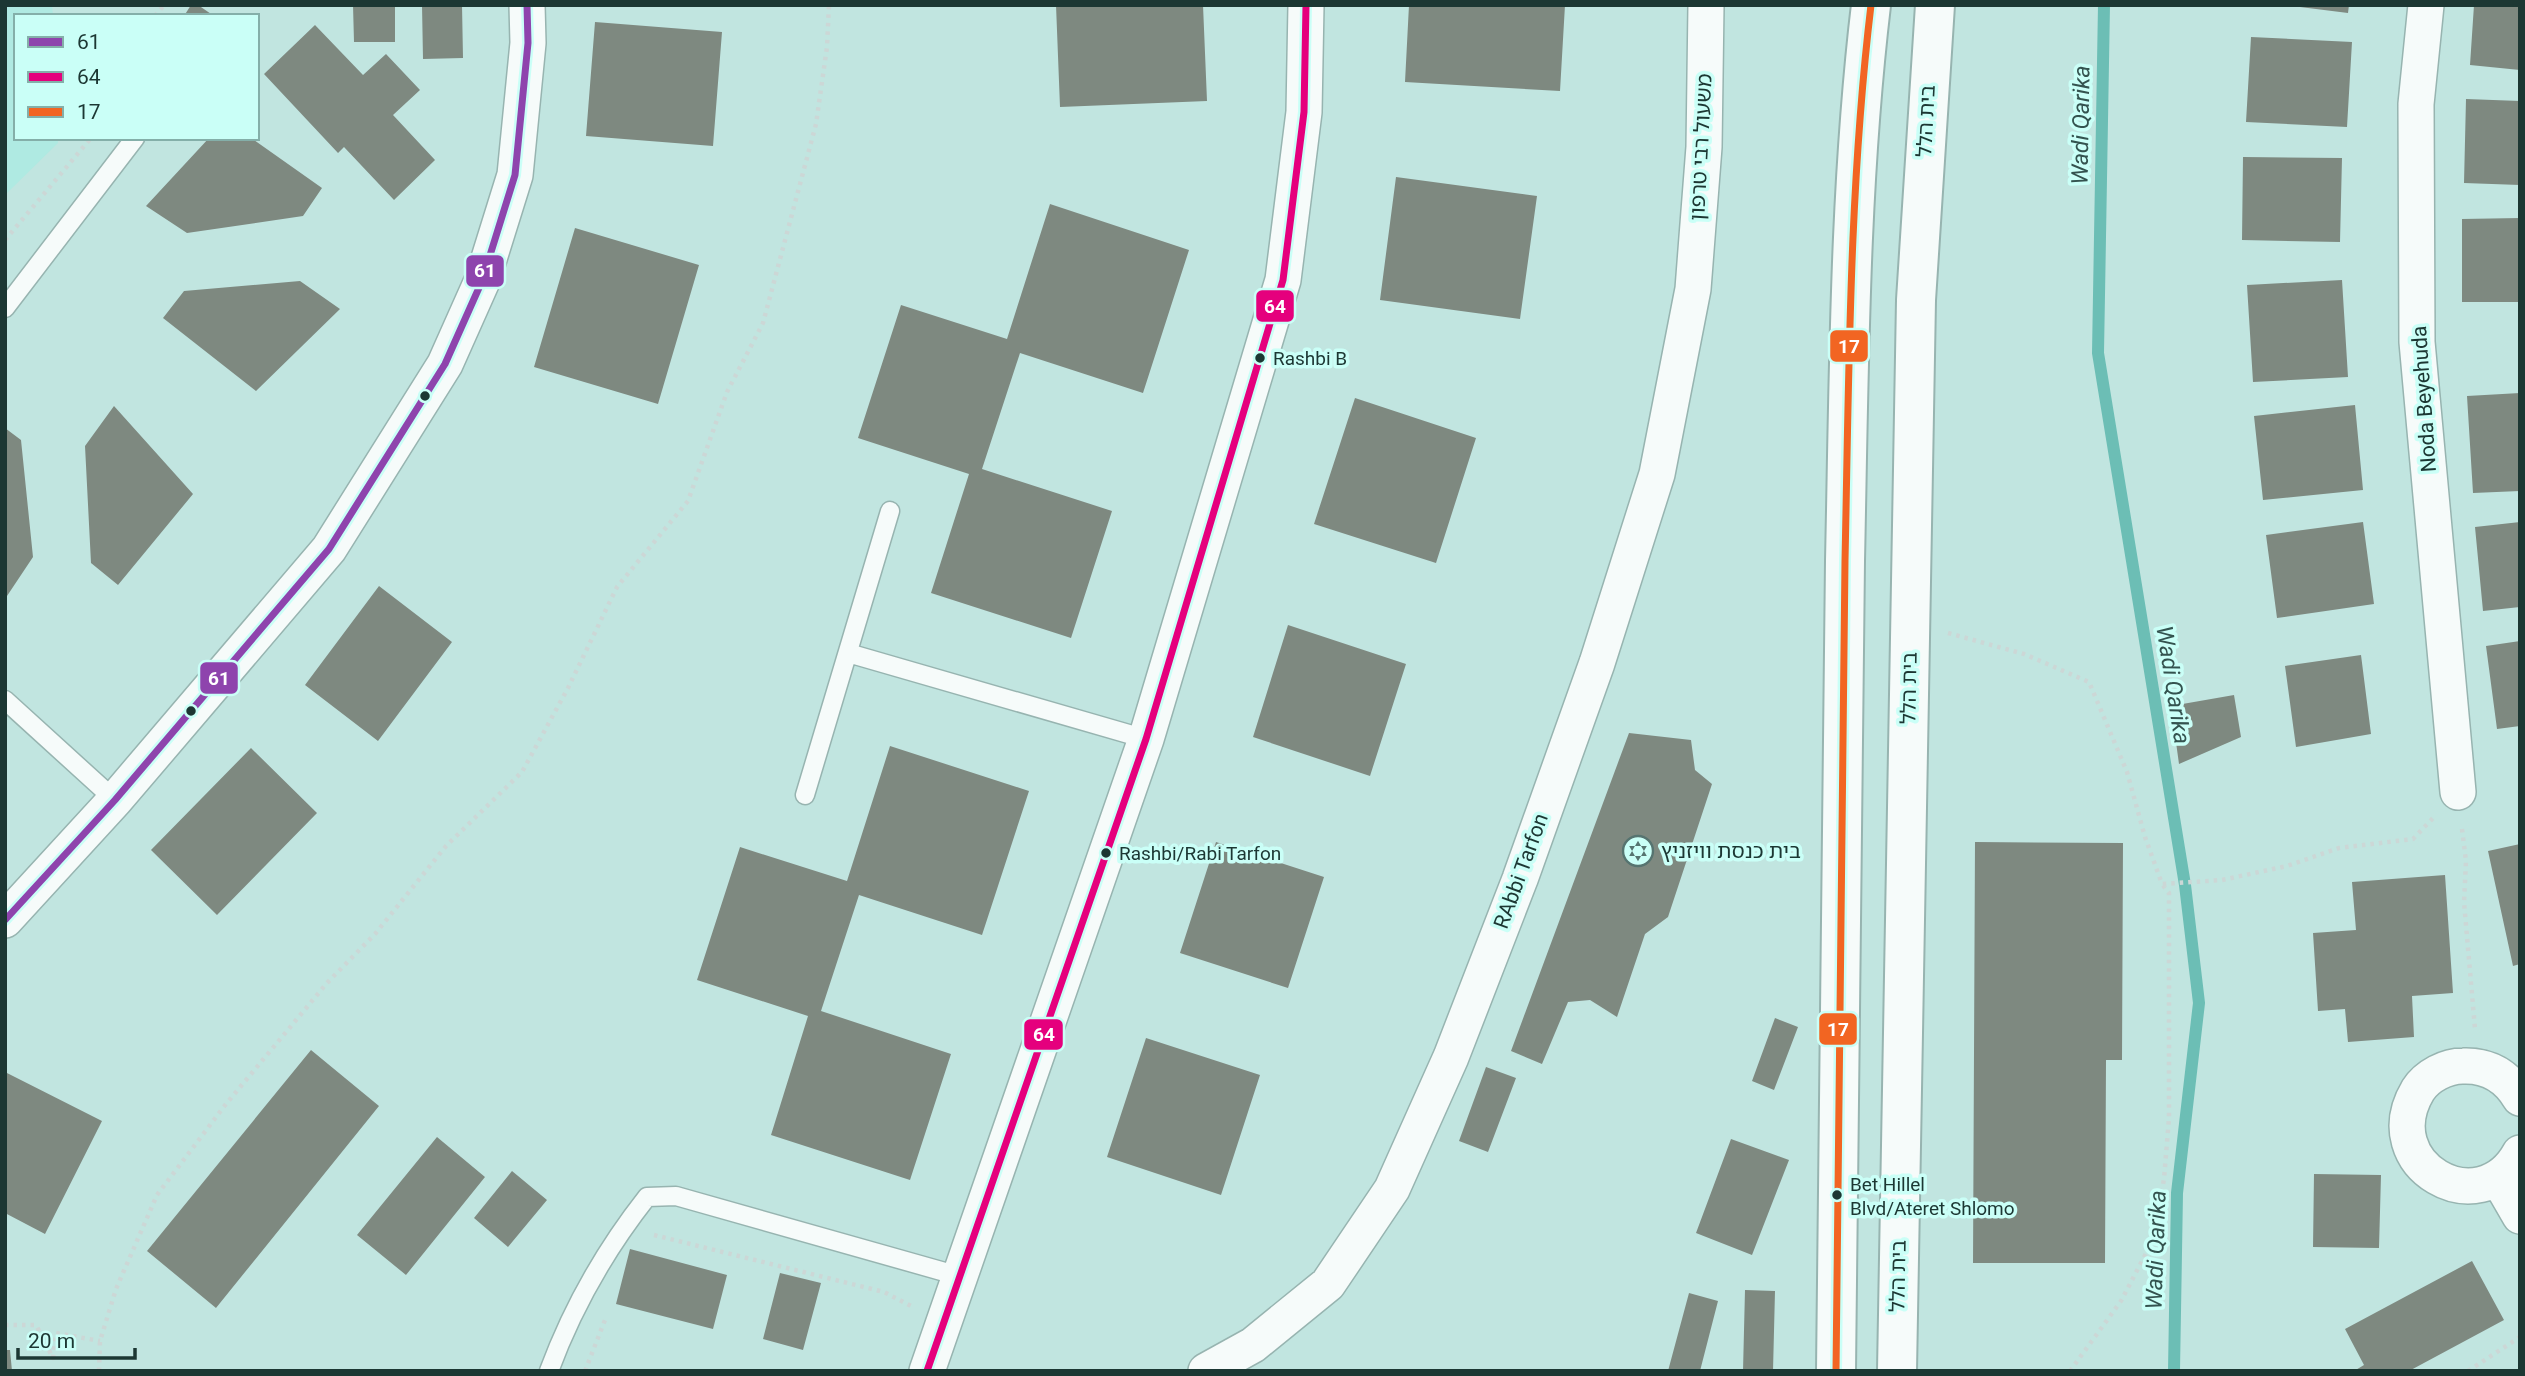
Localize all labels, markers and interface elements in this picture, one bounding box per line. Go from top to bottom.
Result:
legend [14,14,259,140]
text: 61 [77,30,101,54]
text: 64 [77,65,101,89]
water label: Wadi Qarika [2066,65,2096,185]
street label: משעול רבי טרפון [1685,73,1717,221]
street label: בית הלל [1912,84,1940,158]
text: 17 [77,100,101,124]
line badge: 61 [465,254,505,288]
text: 61 [474,259,496,282]
line badge: 64 [1255,289,1295,323]
text: 64 [1264,295,1286,318]
street label: Noda Beyehuda [2407,325,2441,473]
line badge: 17 [1829,329,1869,363]
text: 17 [1838,335,1860,358]
place label: Rashbi B [1273,347,1347,370]
marker: Rashbi B [1253,351,1267,365]
unlabelled marker [418,389,432,403]
water label: Wadi Qarika [2150,624,2196,746]
street label: בית הלל [1896,652,1922,724]
line badge: 61 [199,661,239,695]
text: 61 [208,667,230,690]
unlabelled marker [184,704,198,718]
street label: RAbbi Tarfon [1489,810,1553,932]
synagogue icon: בית כנסת וויזניץ [1621,834,1655,868]
place label: בית כנסת וויזניץ [1661,839,1801,863]
place label: Rashbi/Rabi Tarfon [1119,842,1281,865]
marker: Rashbi/Rabi Tarfon [1099,846,1113,860]
line badge: 17 [1818,1012,1858,1046]
line badge: 64 [1023,1018,1064,1051]
text: 17 [1827,1018,1849,1041]
text: 64 [1033,1023,1055,1046]
place label: Bet Hillel Blvd/Ateret Shlomo [1850,1173,2015,1220]
marker: Bet Hillel Blvd/Ateret Shlomo [1830,1188,1844,1202]
water label: Wadi Qarika [2140,1190,2172,1310]
street label: בית הלל [1885,1240,1911,1312]
scale bar [18,1316,135,1360]
text: 20 m [28,1329,75,1353]

